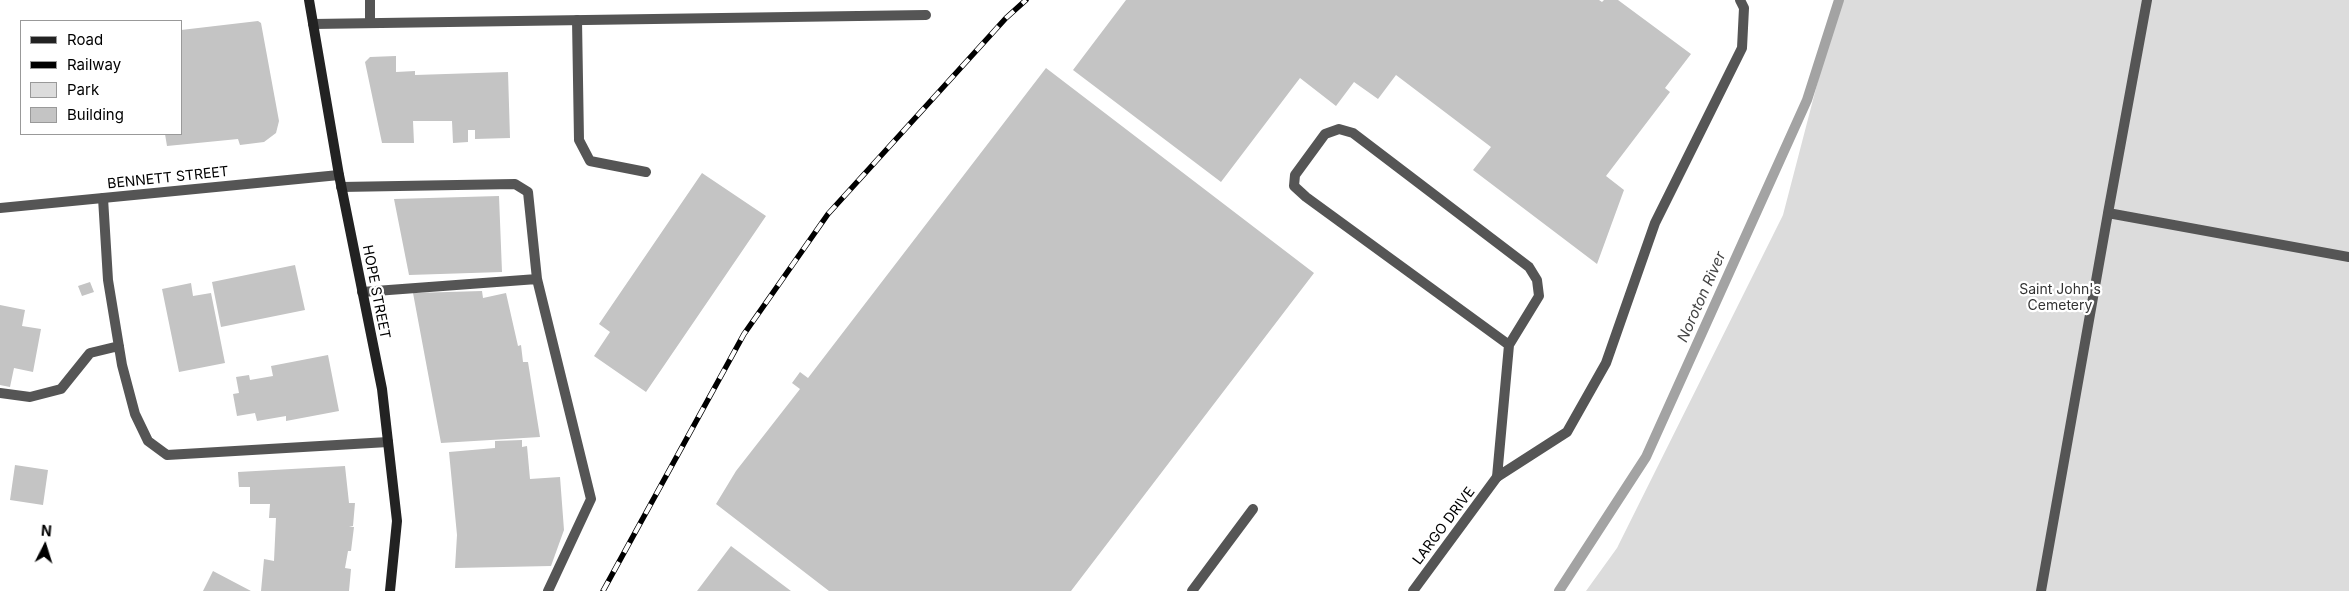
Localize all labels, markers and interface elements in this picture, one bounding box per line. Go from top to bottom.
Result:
legend [20,20,182,135]
text: Road [67,30,103,49]
text: Railway [67,55,121,74]
text: Park [67,80,99,99]
text: Building [67,105,124,124]
street label: BENNETT STREET [106,163,230,193]
street label: HOPE STREET [359,244,393,340]
water label: Noroton River [1674,249,1730,345]
park label: Saint John's Cemetery [2019,282,2101,314]
street label: LARGO DRIVE [1409,484,1479,568]
north arrow [20,521,70,571]
text: N [40,522,52,539]

